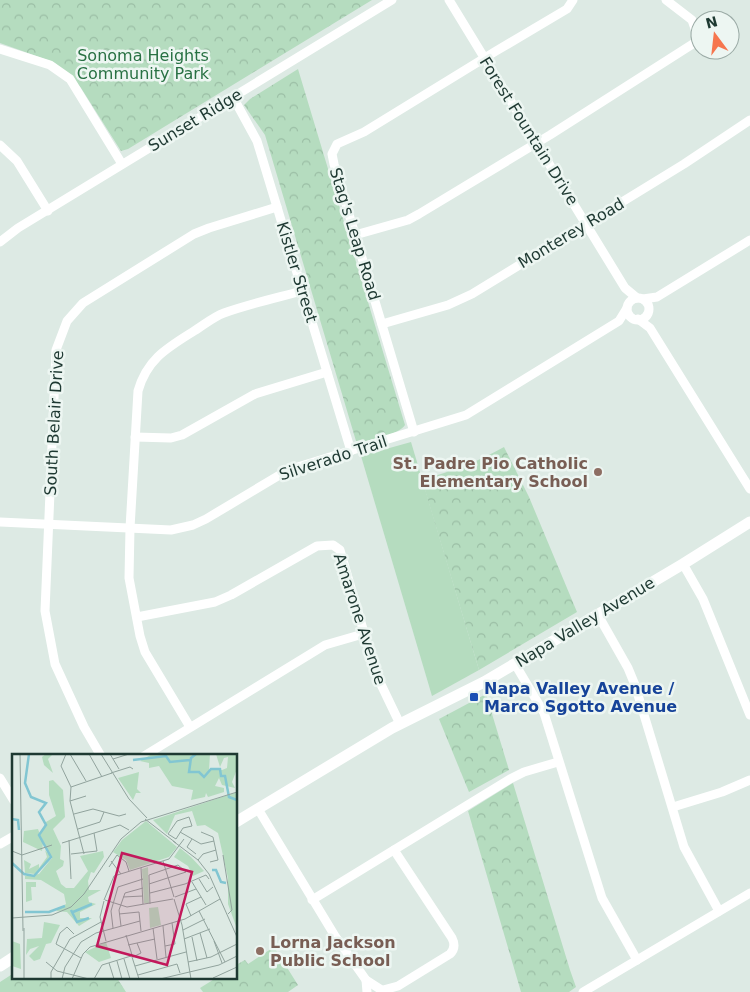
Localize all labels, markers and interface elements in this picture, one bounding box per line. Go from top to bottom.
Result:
north arrow [690,10,740,60]
text: N [704,13,719,32]
park label: Sonoma Heights Community Park [77,46,210,83]
street label: Forest Fountain Drive [476,53,582,209]
street label: Sunset Ridge [145,85,245,155]
street label: Stag's Leap Road [326,165,384,303]
street label: Monterey Road [514,194,628,272]
street label: Kistler Street [273,219,321,325]
street label: South Belair Drive [41,350,67,496]
street label: Silverado Trail [277,432,389,484]
place label: St. Padre Pio Catholic Elementary School [393,454,588,491]
marker: St. Padre Pio Catholic Elementary School [592,466,604,478]
street label: Amarone Avenue [330,551,390,687]
street label: Napa Valley Avenue [512,573,658,671]
place label: Napa Valley Avenue / Marco Sgotto Avenue [484,679,677,716]
marker: Napa Valley Avenue / Marco Sgotto Avenue [468,691,480,703]
inset map [12,754,238,980]
place label: Lorna Jackson Public School [270,933,396,970]
marker: Lorna Jackson Public School [254,945,266,957]

